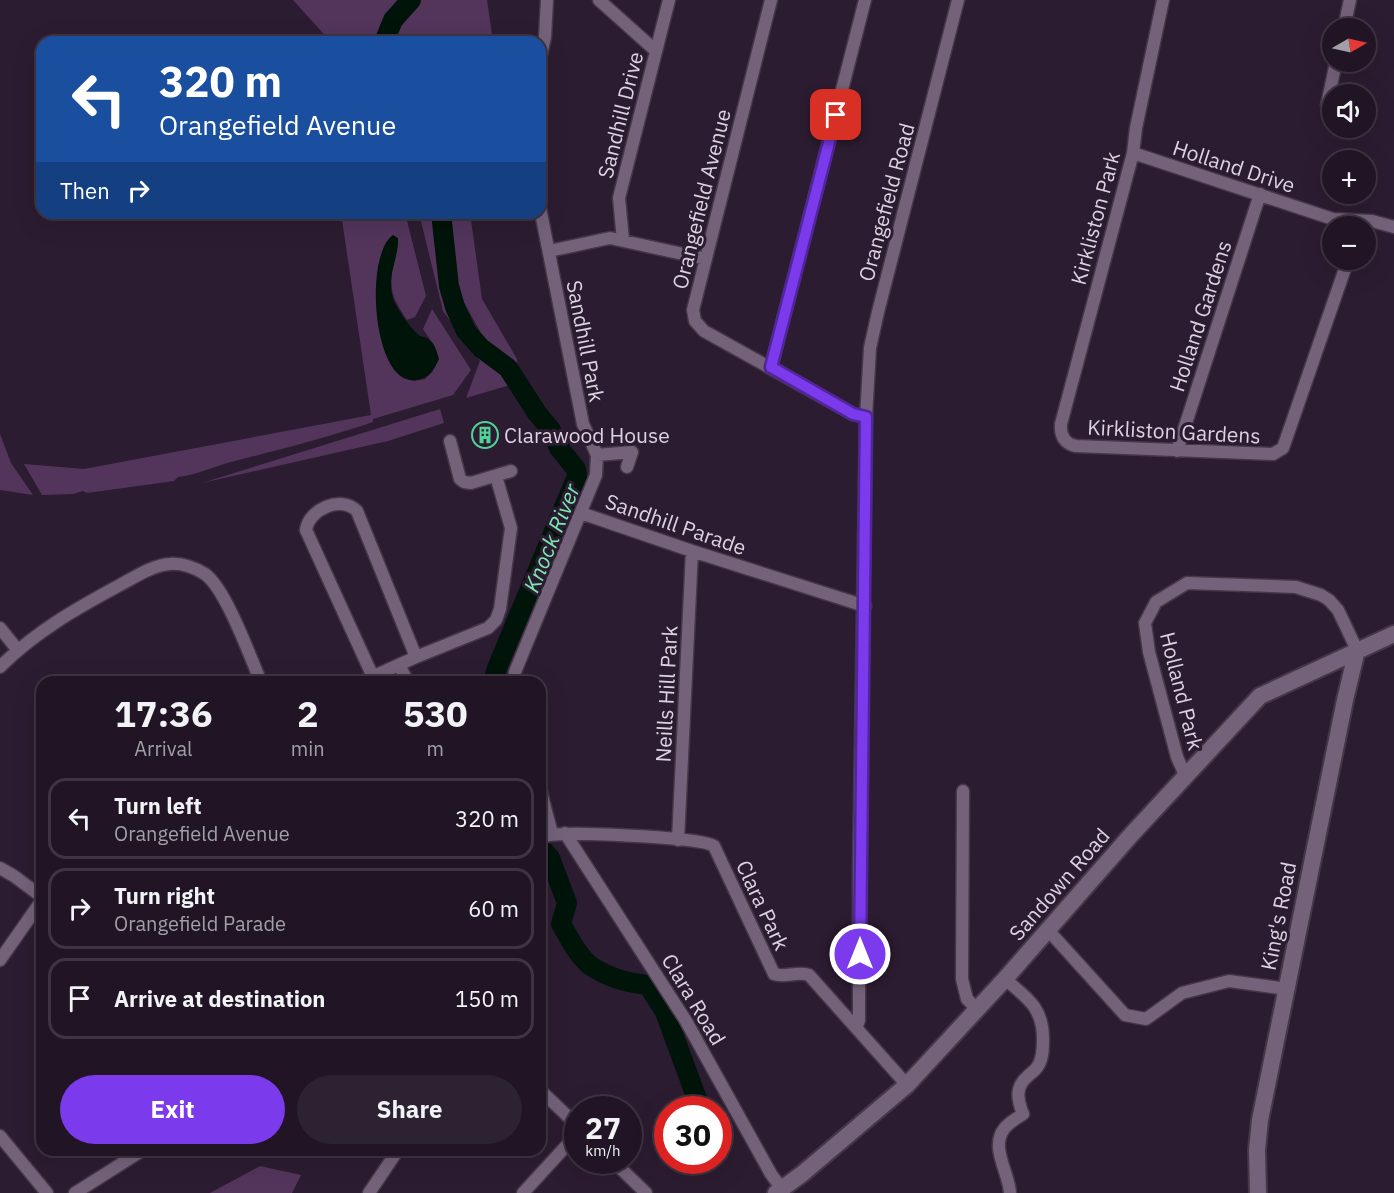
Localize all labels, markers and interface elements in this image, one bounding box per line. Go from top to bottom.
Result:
north arrow [1322,18,1376,72]
map controls [1322,18,1376,270]
street label: Sandhill Drive [591,49,649,181]
text: 320 m [159,54,282,109]
icon: left [60,60,138,138]
button: sound [1322,84,1376,138]
pin [810,89,861,140]
icon: arrive [819,98,852,131]
street label: Orangefield Avenue [665,106,737,292]
text: Orangefield Avenue [159,107,396,142]
street label: Orangefield Road [851,120,921,284]
street label: Holland Drive [1169,133,1299,199]
street label: Kirkliston Park [1064,148,1126,288]
button: + [1322,150,1376,204]
icon: right [122,174,155,207]
text: Then [60,176,110,205]
button: − [1322,216,1376,270]
street label: Holland Gardens [1162,237,1238,395]
street label: Sandhill Park [560,278,612,404]
street label: Kirkliston Gardens [1087,412,1261,450]
building icon: Clarawood House [470,420,500,450]
place label: Clarawood House [504,421,670,449]
water label: Knock River [516,479,586,597]
street label: Sandhill Parade [602,487,750,561]
street label: Neills Hill Park [648,625,684,763]
street label: Holland Park [1154,629,1210,753]
text: 17:36 [114,690,213,737]
text: 2 [297,690,319,737]
text: 530 [403,690,468,737]
text: Arrival [134,735,193,762]
text: min [291,735,325,762]
text: m [427,735,444,762]
text: Turn left [114,791,202,820]
icon: left [63,802,96,835]
text: 320 m [455,804,519,833]
text: Orangefield Avenue [114,820,290,847]
street label: Sandown Road [1002,822,1116,946]
street label: Clara Park [730,855,796,955]
street label: King's Road [1254,859,1302,973]
text: Turn right [114,881,215,910]
icon: right [63,892,96,925]
text: 60 m [468,894,519,923]
text: Orangefield Parade [114,910,286,937]
position arrow [828,922,892,986]
street label: Clara Road [656,948,732,1050]
icon: arrive [63,982,96,1015]
text: Arrive at destination [114,984,325,1013]
text: 150 m [455,984,519,1013]
button: Exit [60,1075,285,1144]
button: Share [297,1075,522,1144]
speed limit sign: 30 [654,1096,732,1174]
text: 27 [585,1108,621,1147]
text: km/h [585,1141,621,1160]

